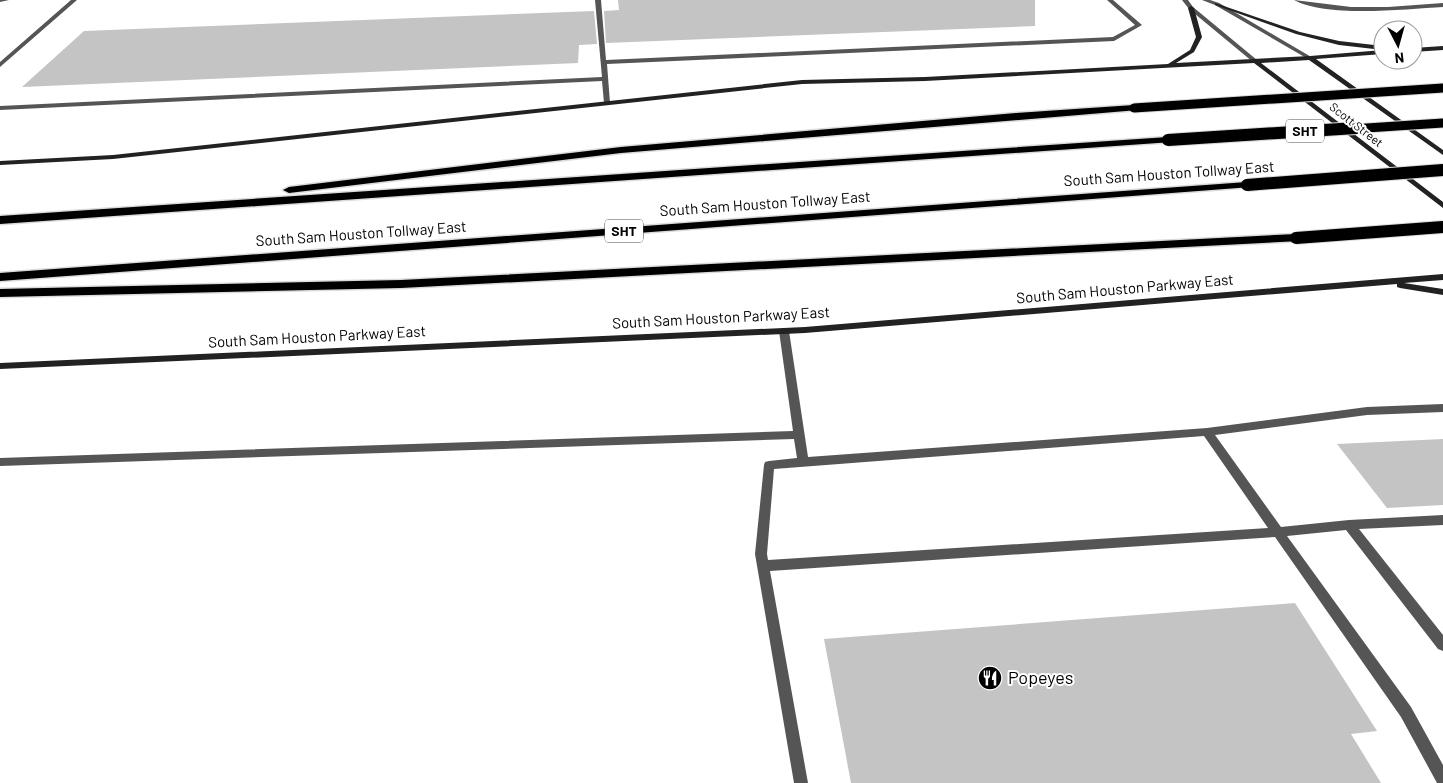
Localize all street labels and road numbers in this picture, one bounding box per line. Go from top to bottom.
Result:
street label: Scott Street [1327,99,1386,149]
road number: SHT [1286,120,1324,142]
street label: South Sam Houston Tollway East [1063,157,1275,189]
street label: South Sam Houston Tollway East [659,187,871,219]
street label: South Sam Houston Tollway East [255,217,467,249]
road number: SHT [605,220,643,242]
street label: South Sam Houston Parkway East [1016,270,1234,306]
street label: South Sam Houston Parkway East [612,302,830,332]
street label: South Sam Houston Parkway East [208,321,426,351]

